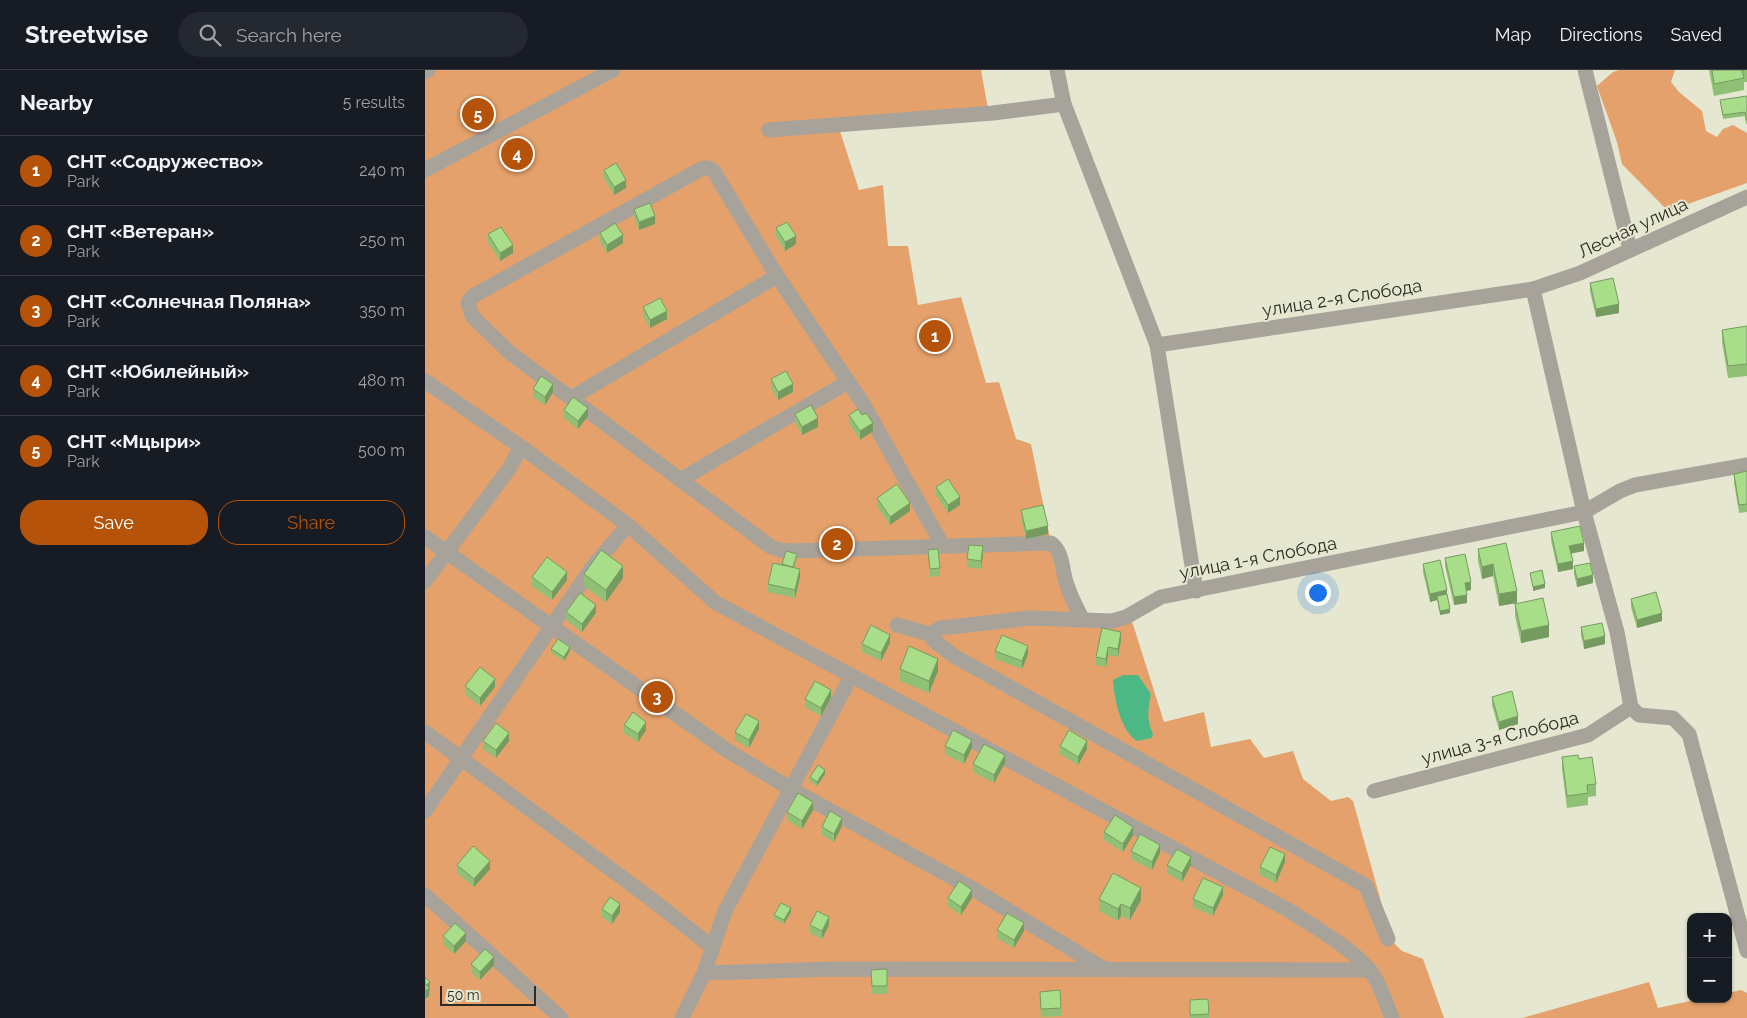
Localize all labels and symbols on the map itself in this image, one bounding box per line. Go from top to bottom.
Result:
pin: 5 [462,95,494,133]
pin: 4 [501,135,533,173]
street label: Лесная улица [1575,193,1691,262]
street label: улица 2-я Слобода [1260,274,1423,321]
pin: 1 [919,317,951,355]
pin: 2 [821,525,853,563]
street label: улица 1-я Слобода [1178,532,1338,583]
your location [1305,580,1331,606]
pin: 3 [641,678,673,716]
street label: улица 3-я Слобода [1419,706,1581,769]
scale bar [440,983,536,1006]

